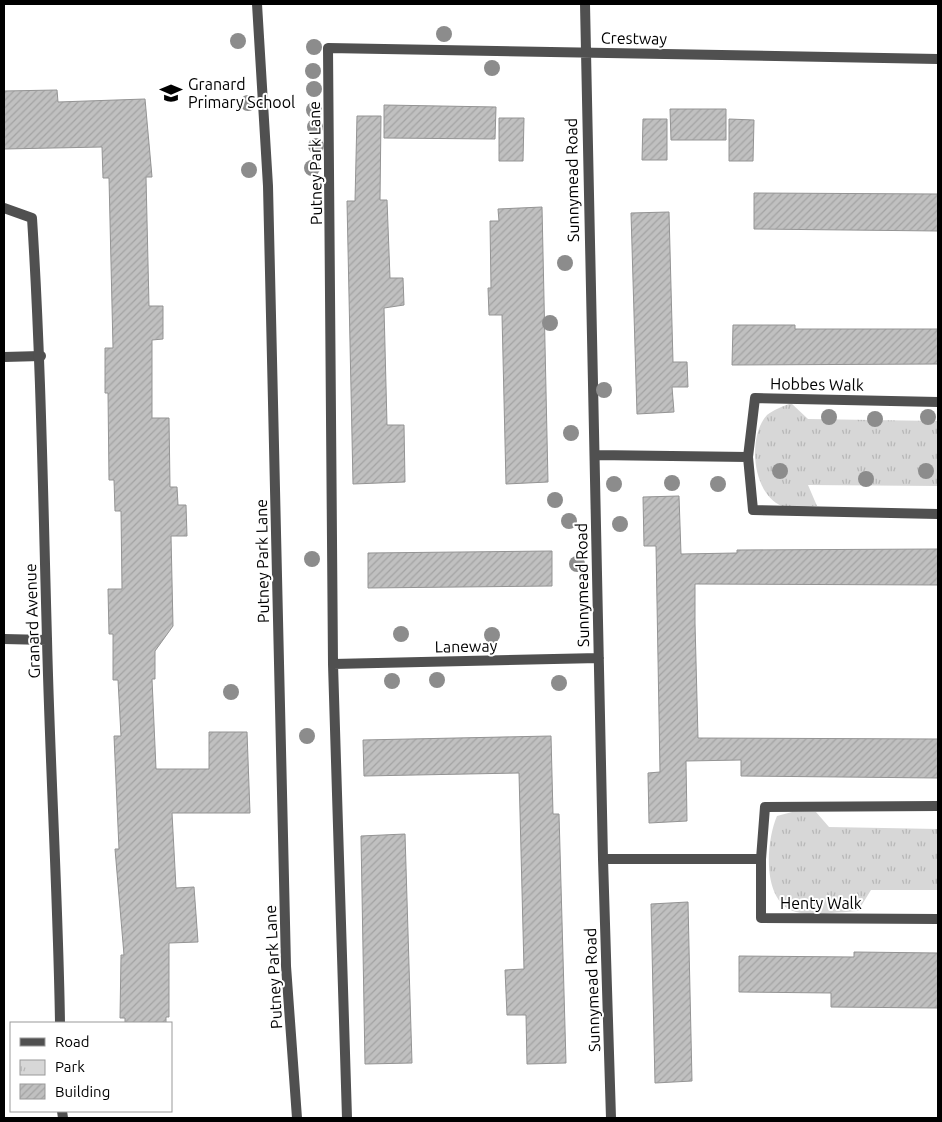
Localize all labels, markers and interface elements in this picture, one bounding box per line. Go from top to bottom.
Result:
street label: Crestway [601,28,668,48]
place label: Granard Primary School [188,75,295,111]
school or university icon: Granard Primary School [158,80,184,106]
street label: Putney Park Lane [305,101,325,225]
street label: Sunnymead Road [562,118,582,242]
street label: Hobbes Walk [770,374,864,394]
street label: Putney Park Lane [252,499,272,623]
street label: Sunnymead Road [572,523,592,647]
street label: Granard Avenue [21,563,43,679]
street label: Laneway [435,636,498,656]
street label: Henty Walk [780,894,862,912]
street label: Putney Park Lane [261,905,285,1029]
street label: Sunnymead Road [581,928,603,1052]
legend [10,1022,172,1112]
text: Road [55,1033,90,1050]
text: Park [55,1058,85,1075]
text: Building [55,1083,110,1100]

